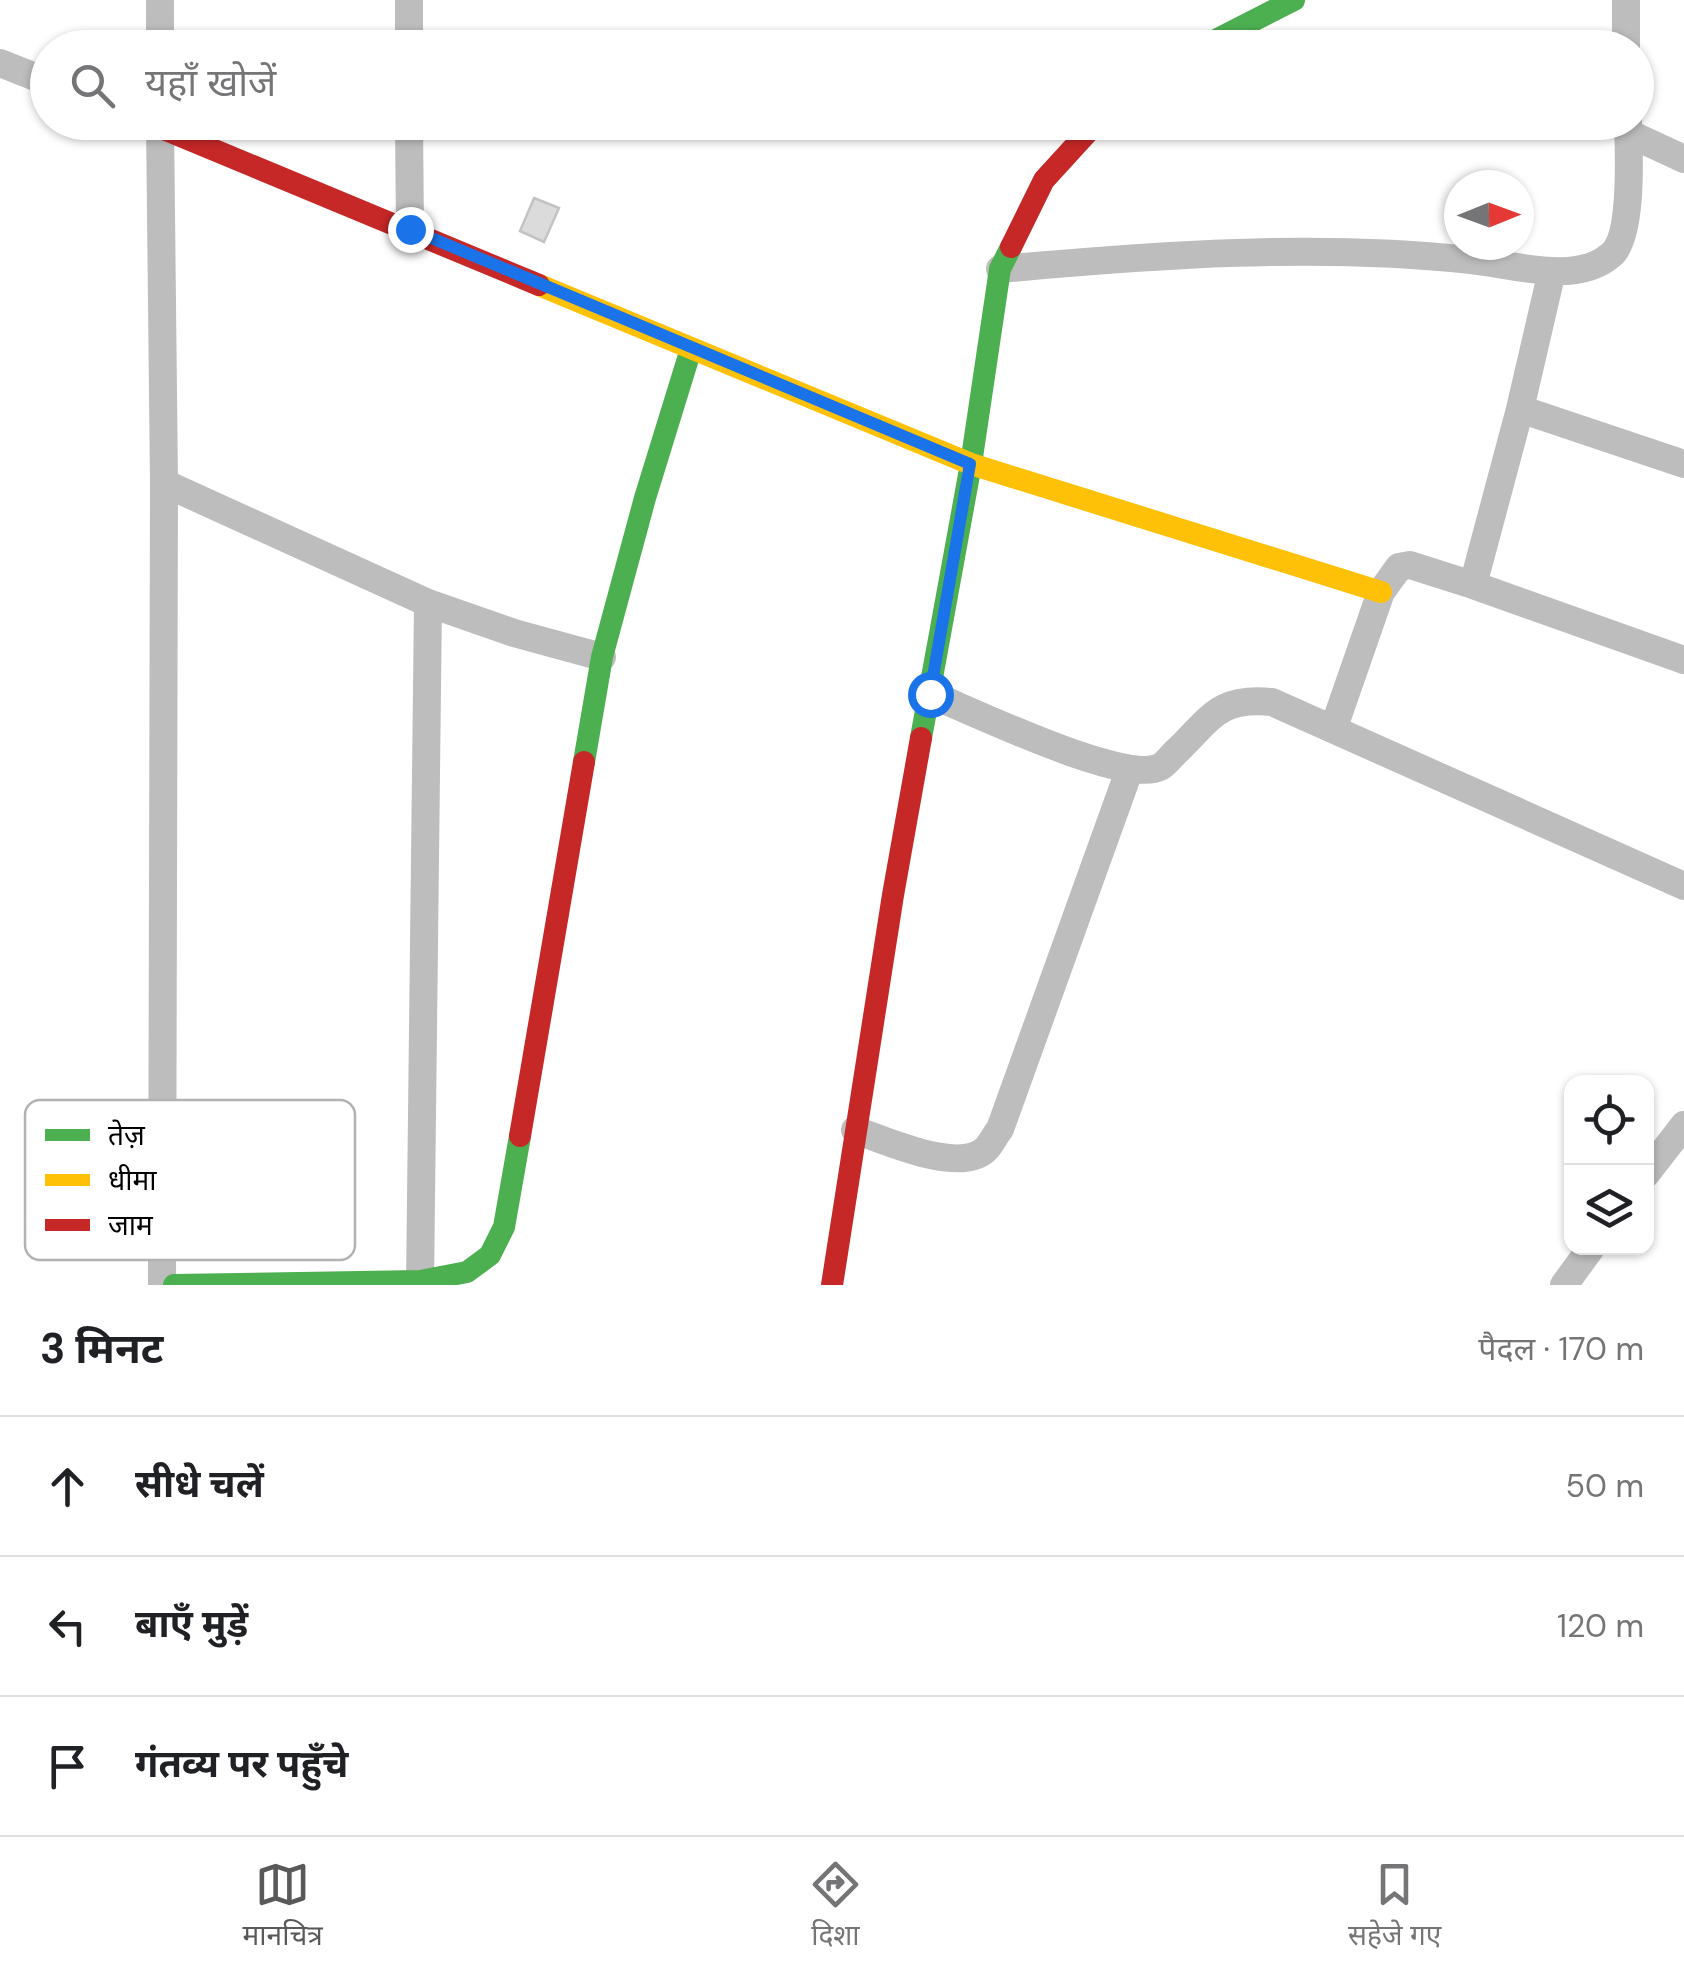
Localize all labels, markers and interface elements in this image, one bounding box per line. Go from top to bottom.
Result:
search box [30,30,1654,140]
icon: search [65,58,120,113]
text: यहाँ खोजें [145,58,276,108]
north arrow [1444,170,1534,260]
route end [388,207,434,253]
route start [908,672,954,718]
map controls [1564,1075,1654,1255]
button: locate [1564,1075,1654,1165]
legend [25,1100,355,1260]
text: तेज़ [108,1117,146,1154]
text: धीमा [108,1162,157,1199]
button: layers [1564,1165,1654,1255]
text: जाम [108,1207,154,1244]
text: 3 मिनट [40,1321,163,1376]
text: पैदल · 170 m [1478,1328,1644,1370]
icon: ahead [40,1459,95,1514]
text: सीधे चलें [135,1459,264,1509]
text: 50 m [1566,1465,1644,1507]
icon: left [40,1599,95,1654]
text: बाएँ मुड़ें [135,1599,248,1649]
text: 120 m [1557,1605,1644,1647]
icon: arrive [40,1739,95,1794]
text: गंतव्य पर पहुँचे [135,1739,348,1789]
tab: मानचित्र [243,1857,323,1956]
tab: दिशा [808,1857,863,1956]
tab: सहेजे गए [1348,1857,1441,1956]

